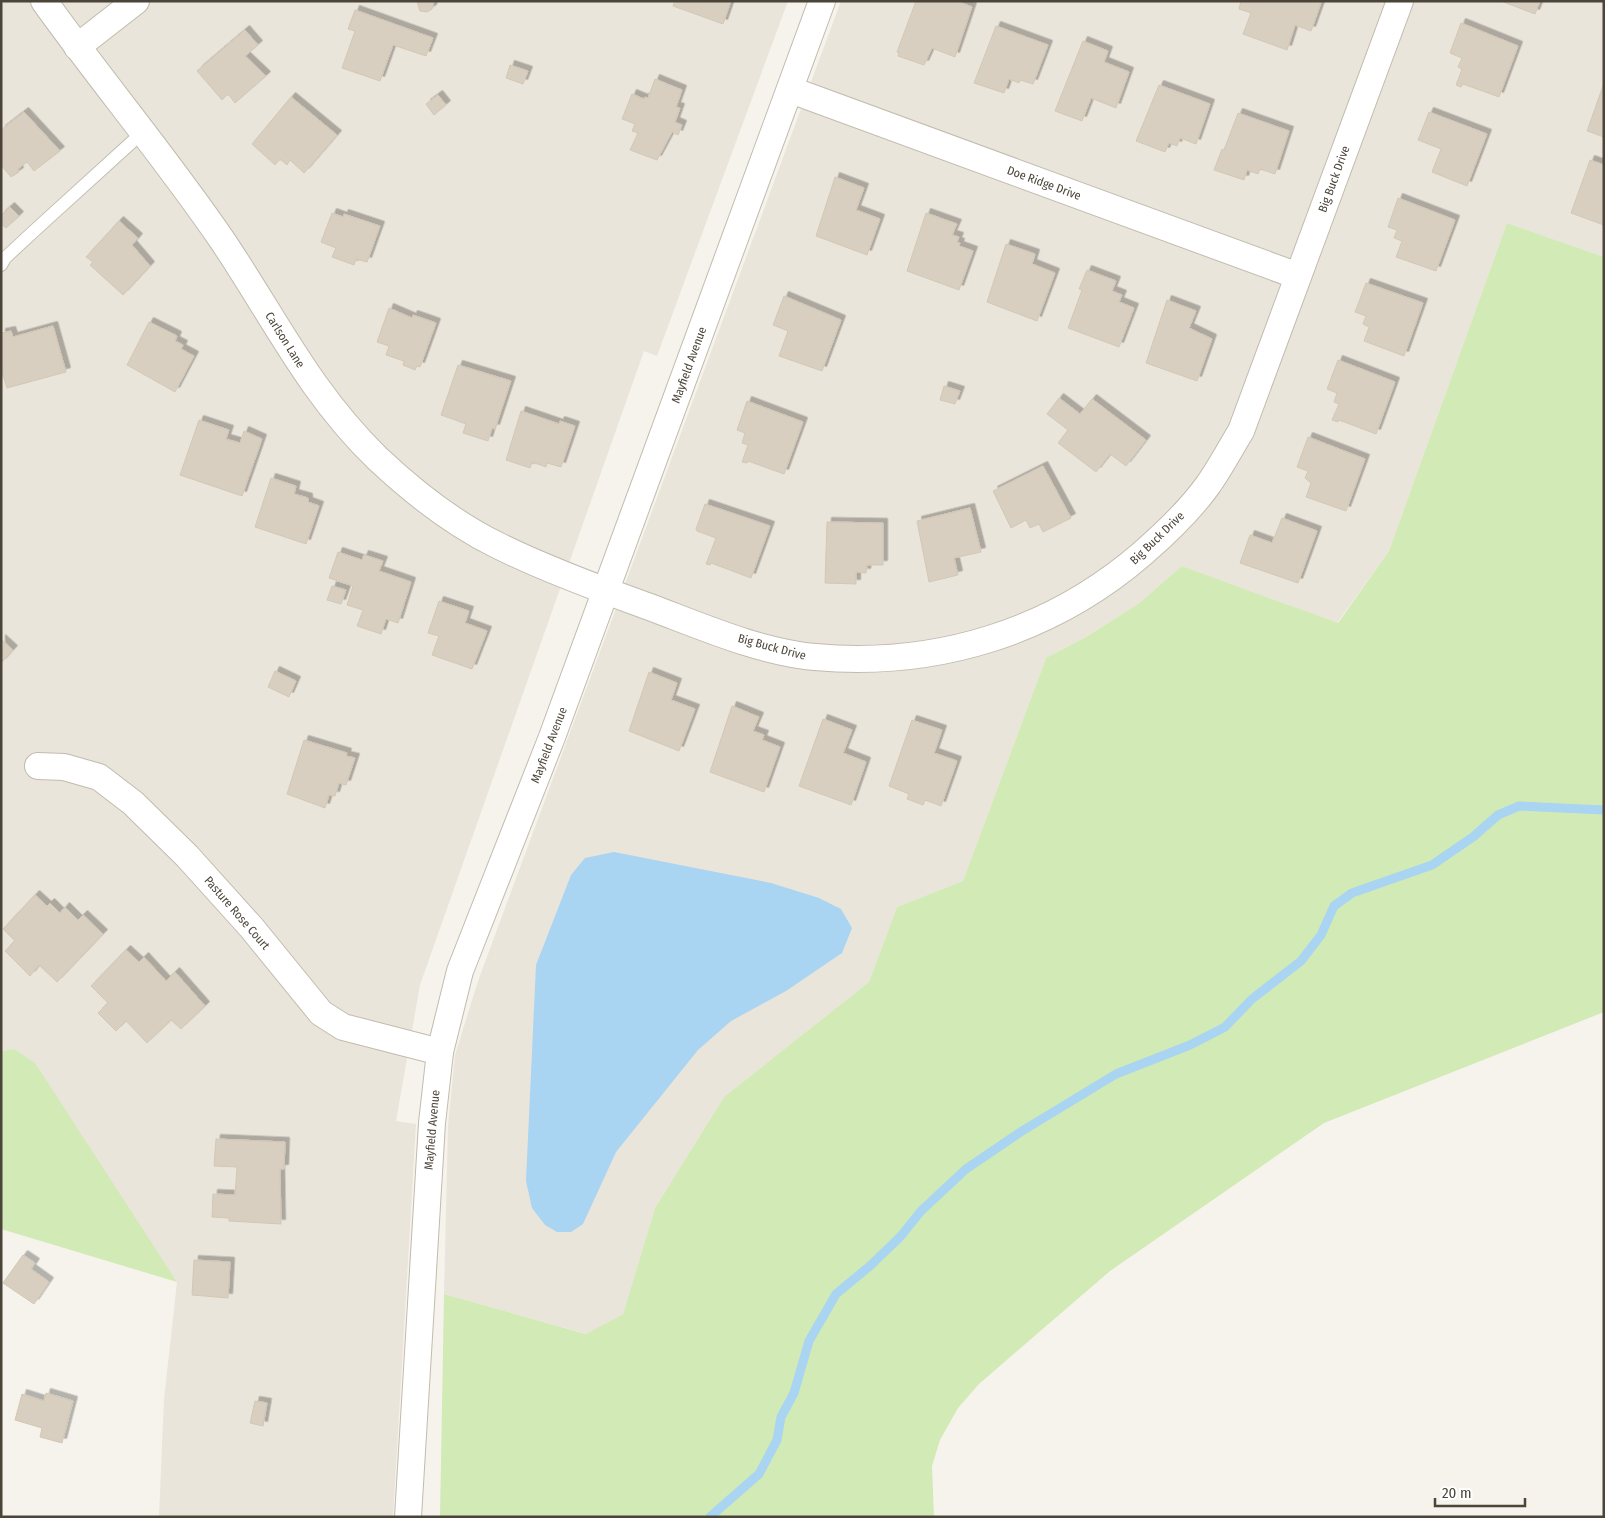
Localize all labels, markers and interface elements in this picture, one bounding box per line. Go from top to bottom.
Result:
street label: Big Buck Drive [1315,144,1353,214]
street label: Doe Ridge Drive [1005,163,1083,203]
street label: Carlson Lane [262,310,308,371]
street label: Mayfield Avenue [669,325,709,405]
street label: Big Buck Drive [1127,509,1187,567]
street label: Big Buck Drive [736,631,808,663]
street label: Mayfield Avenue [528,705,570,785]
street label: Pasture Rose Court [201,874,273,953]
street label: Mayfield Avenue [422,1089,442,1171]
scale bar [1435,1476,1525,1508]
text: 20 m [1442,1484,1472,1502]

